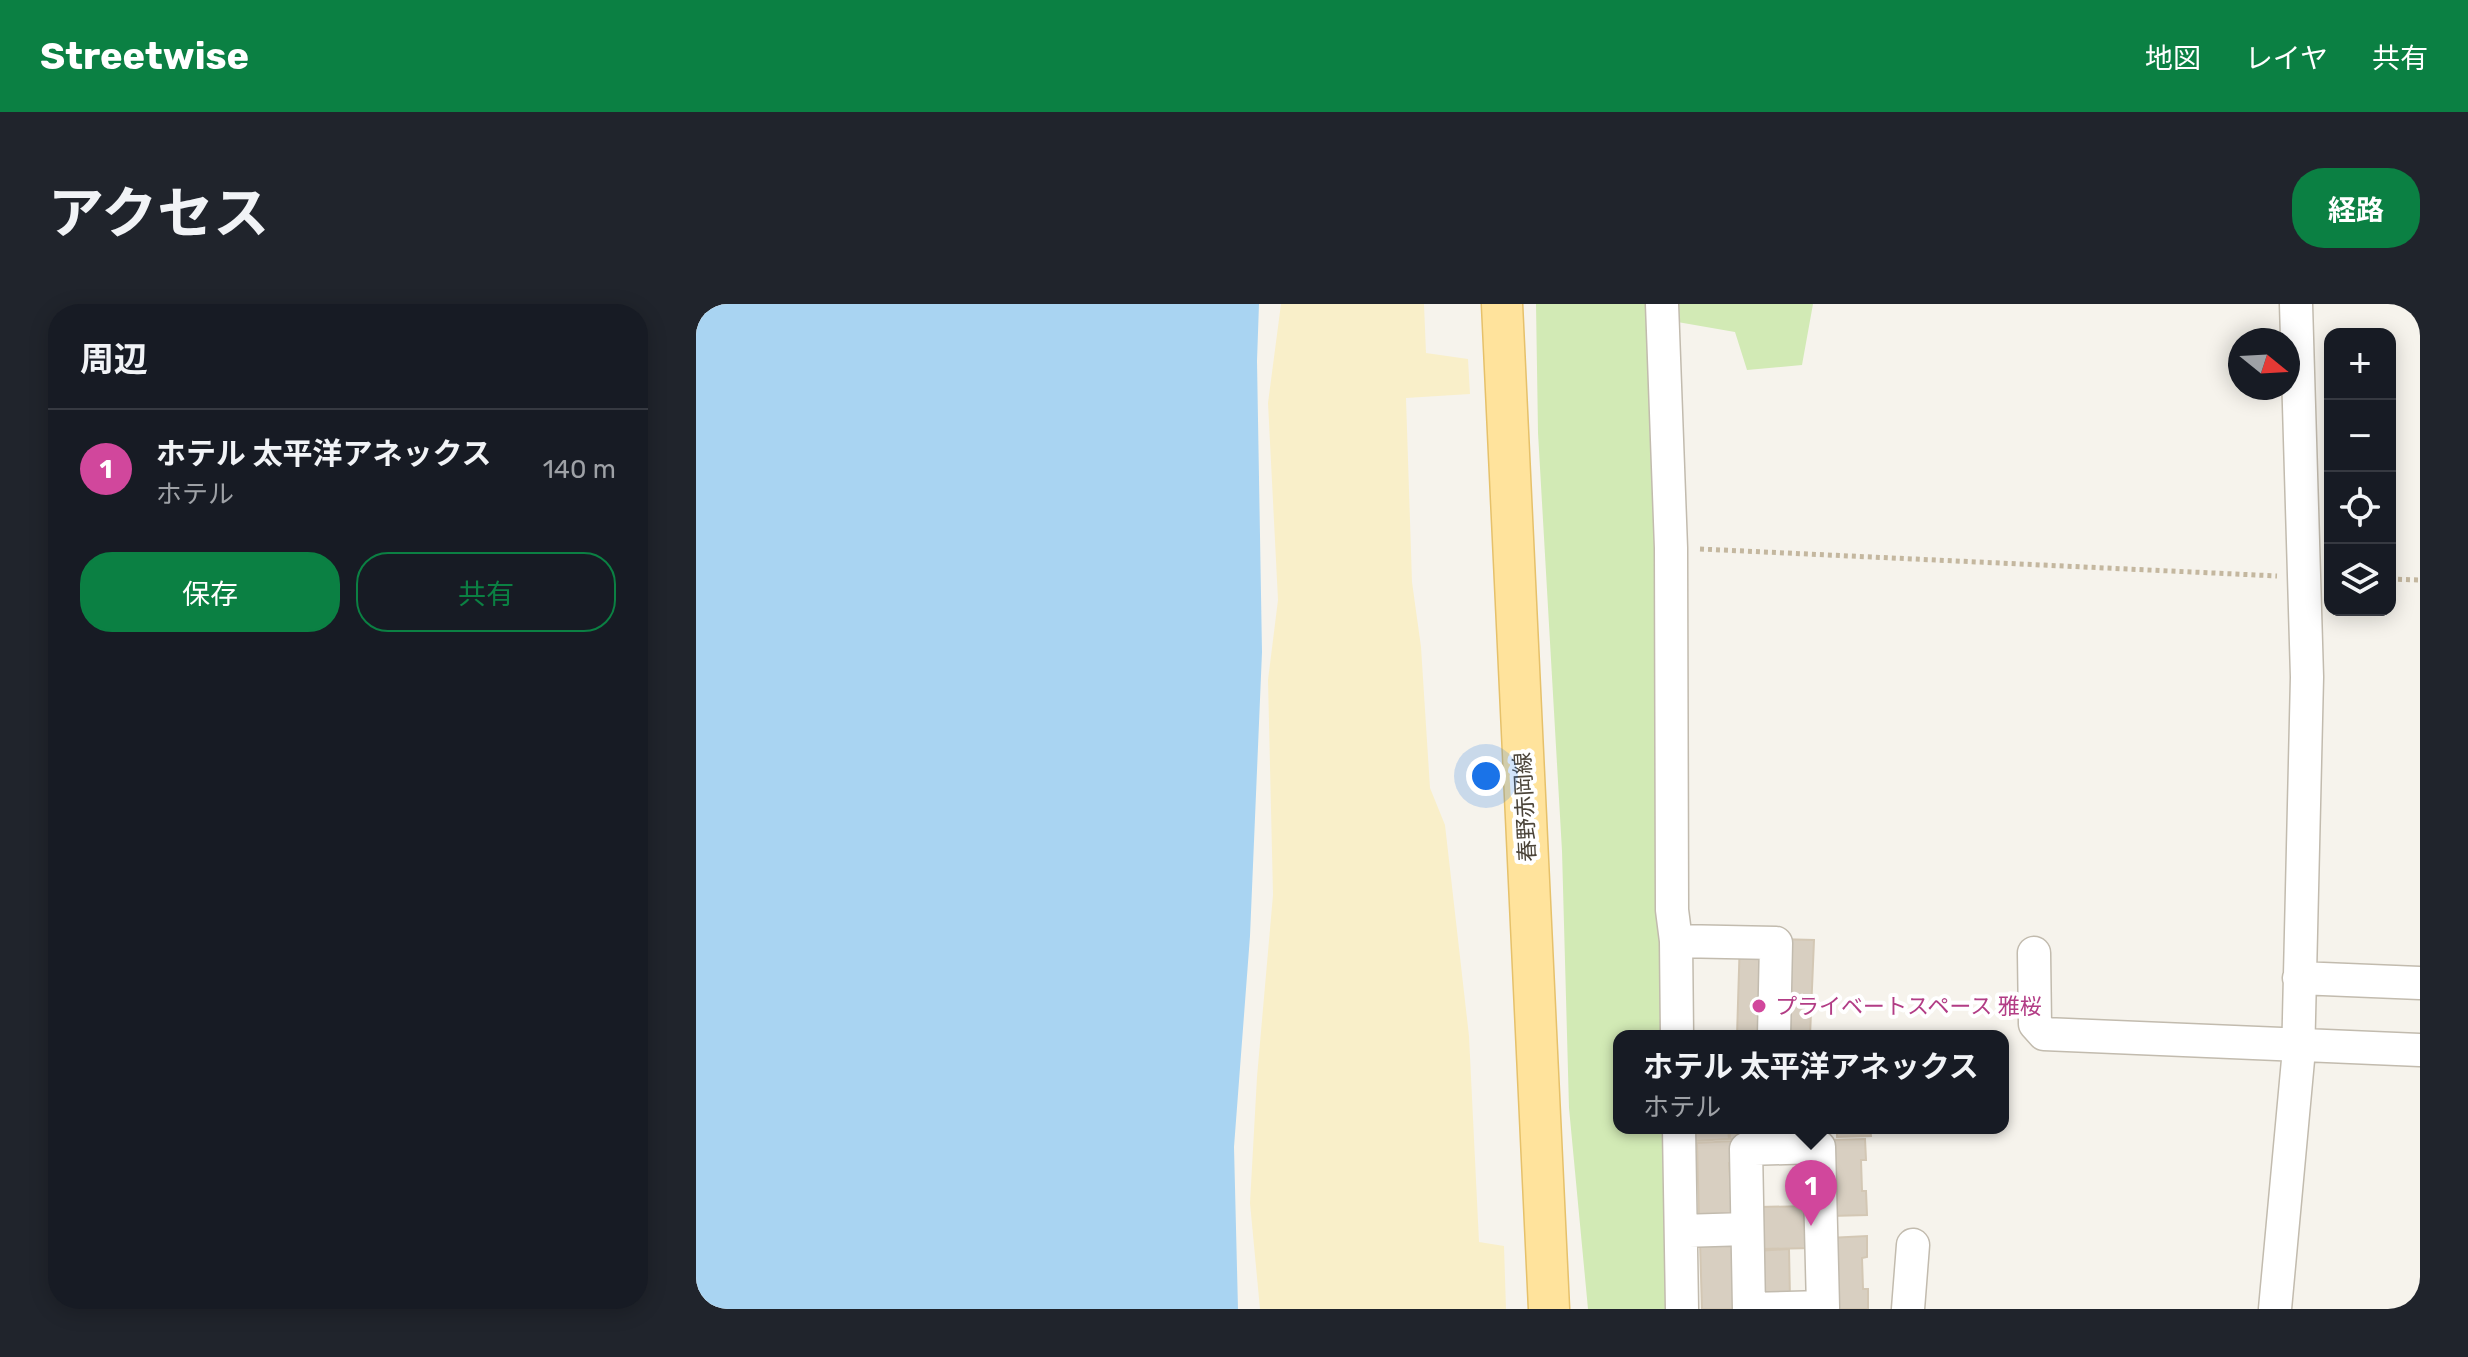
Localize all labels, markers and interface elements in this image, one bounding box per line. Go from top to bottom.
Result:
text: Streetwise [40,33,249,79]
text: 地図 [2145,42,2201,75]
text: レイヤ [2245,42,2328,75]
text: 共有 [2372,42,2428,75]
button: 経路 [2292,168,2420,248]
text: アクセス [48,181,269,247]
north arrow [2228,328,2300,400]
map controls [2324,328,2396,616]
button: + [2324,328,2396,400]
text: 周辺 [80,339,148,380]
button: − [2324,400,2396,472]
text: ホテル 太平洋アネックス [156,436,492,472]
text: 1 [100,454,112,485]
text: 140 m [543,454,616,485]
button: locate [2324,472,2396,544]
text: ホテル [156,479,234,510]
button: layers [2324,544,2396,616]
button: 保存 [80,552,340,632]
button: 共有 [356,552,616,632]
street label: 春野赤岡線 [1509,751,1541,863]
your location [1466,756,1506,796]
place label: プライベートスペース 雅桜 [1775,993,2042,1020]
marker: プライベートスペース 雅桜 [1750,997,1768,1015]
popup [1613,1030,2009,1134]
text: ホテル 太平洋アネックス [1643,1049,1979,1085]
text: ホテル [1643,1092,1721,1123]
pin: 1 [1785,1160,1837,1226]

